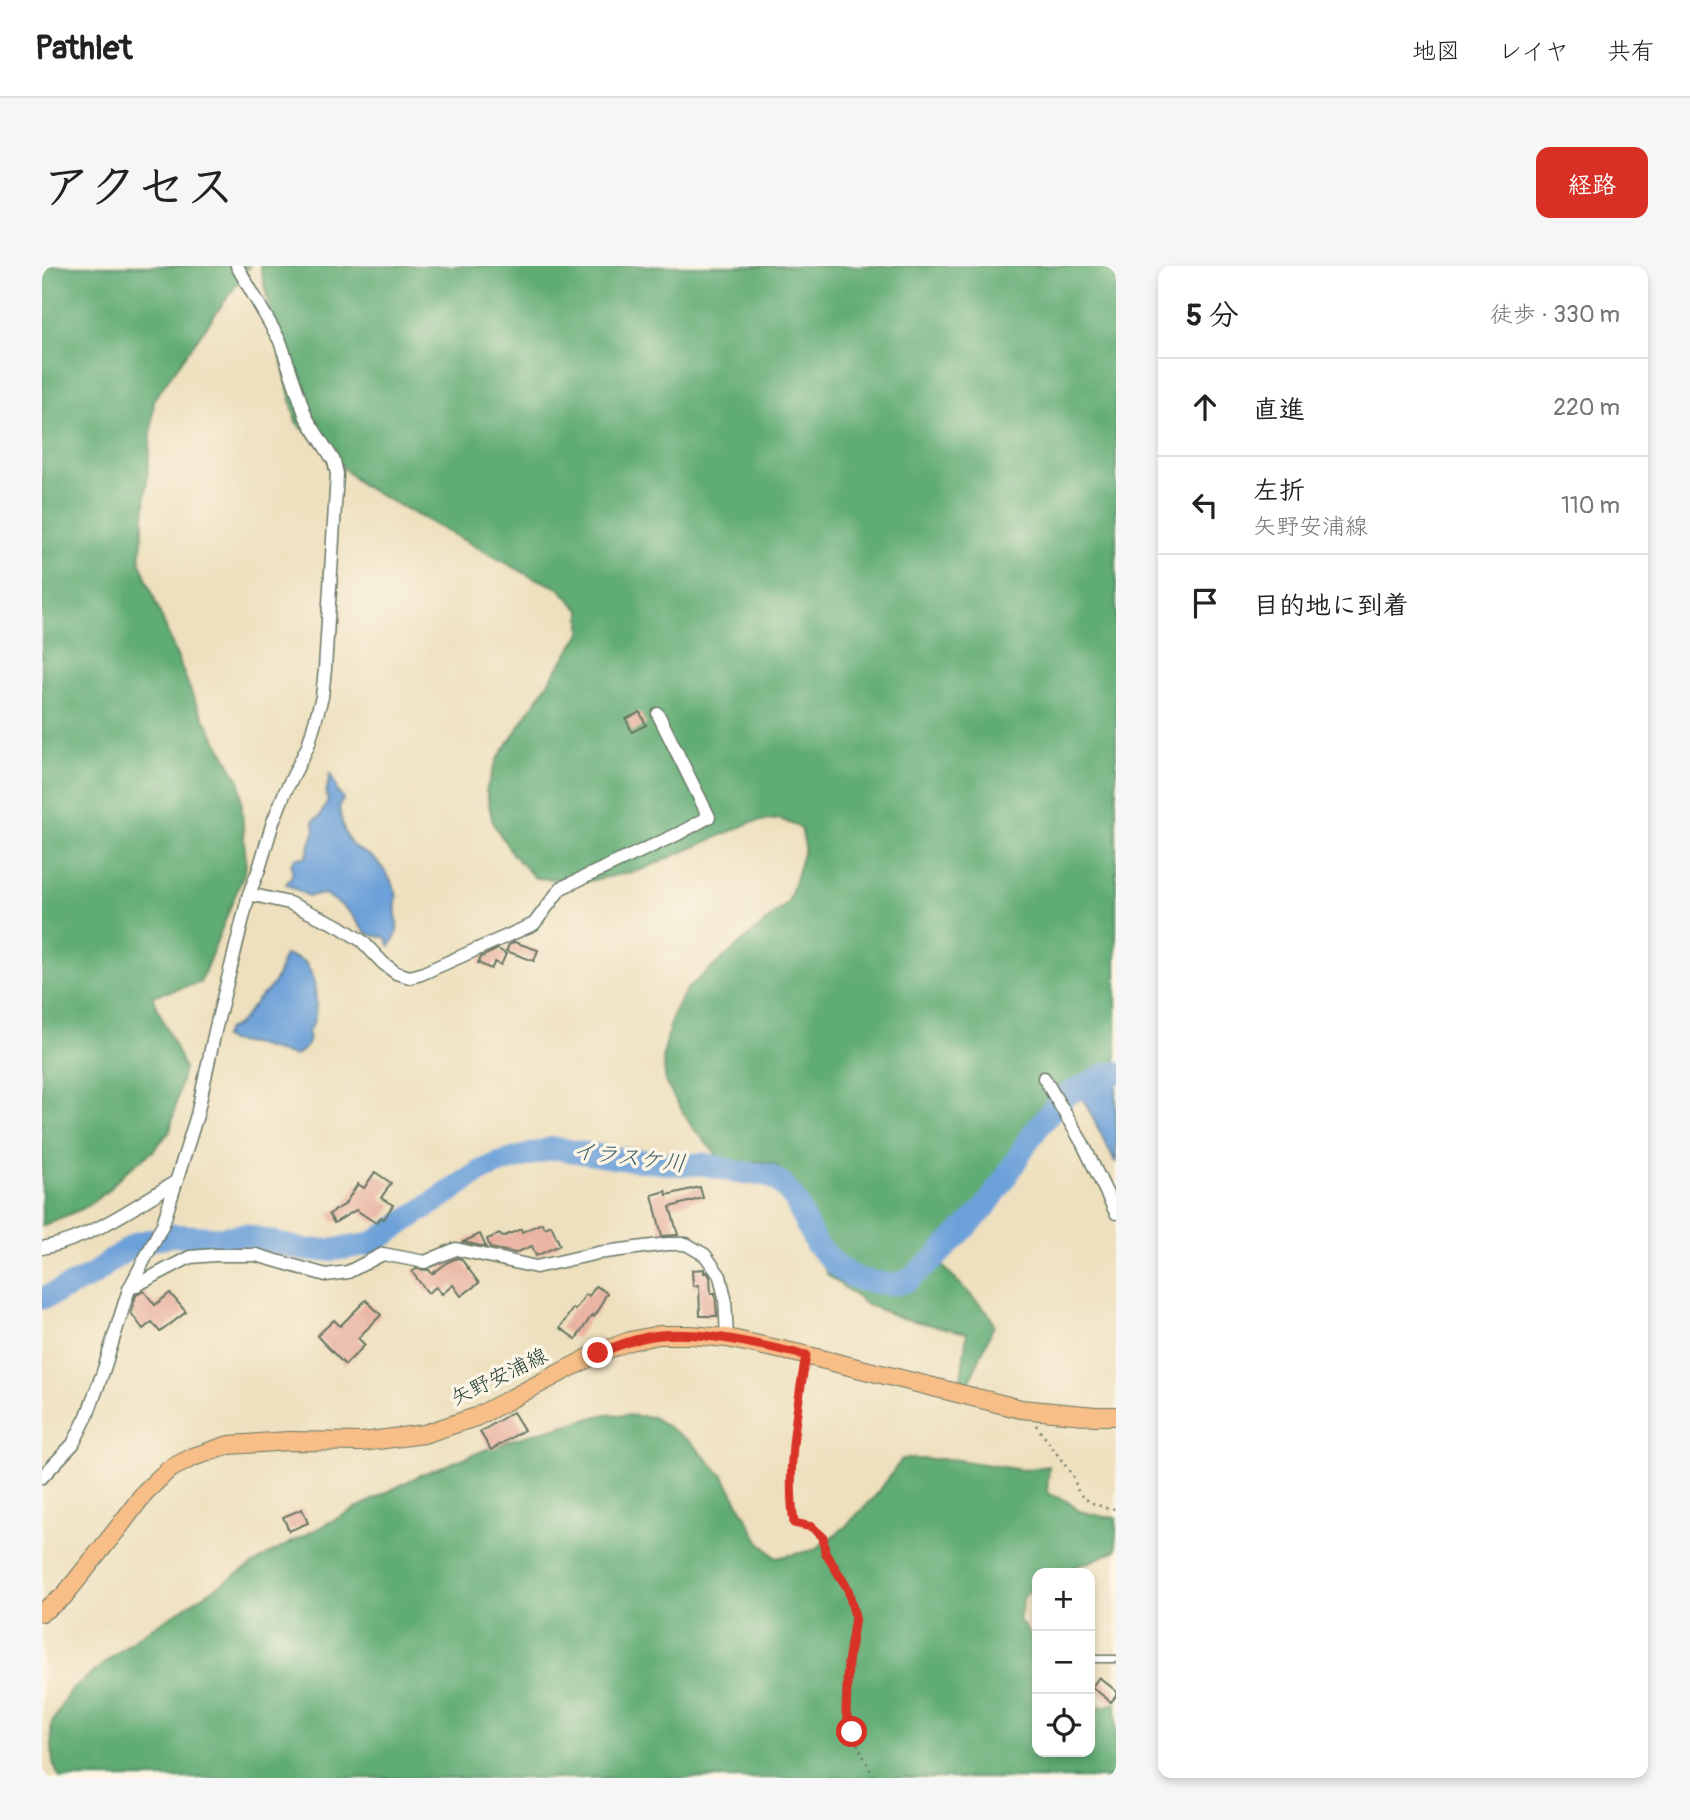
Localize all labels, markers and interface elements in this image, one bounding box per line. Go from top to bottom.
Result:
text: Pathlet [35,28,132,69]
text: 地図 [1412,37,1460,66]
text: レイヤ [1498,37,1569,66]
text: 共有 [1607,37,1655,66]
button: 経路 [1536,147,1648,218]
text: アクセス [42,157,235,218]
text: 5 分 [1186,297,1239,334]
text: 徒歩 · 330 m [1490,300,1620,329]
icon: ahead [1186,388,1224,426]
text: 220 m [1553,393,1620,422]
text: 直進 [1253,394,1305,426]
text: 左折 [1253,475,1305,507]
icon: left [1186,486,1224,524]
text: 110 m [1561,491,1620,520]
text: 矢野安浦線 [1253,512,1368,541]
icon: arrive [1186,584,1224,622]
text: 目的地に到着 [1253,590,1409,622]
water label: イラスケ川 [571,1136,687,1178]
route end [582,1337,613,1368]
street label: 矢野安浦線 [446,1342,552,1412]
map controls [1032,1568,1095,1757]
button: + [1032,1568,1095,1631]
button: − [1032,1631,1095,1694]
button: locate [1032,1694,1095,1757]
route start [836,1716,867,1747]

